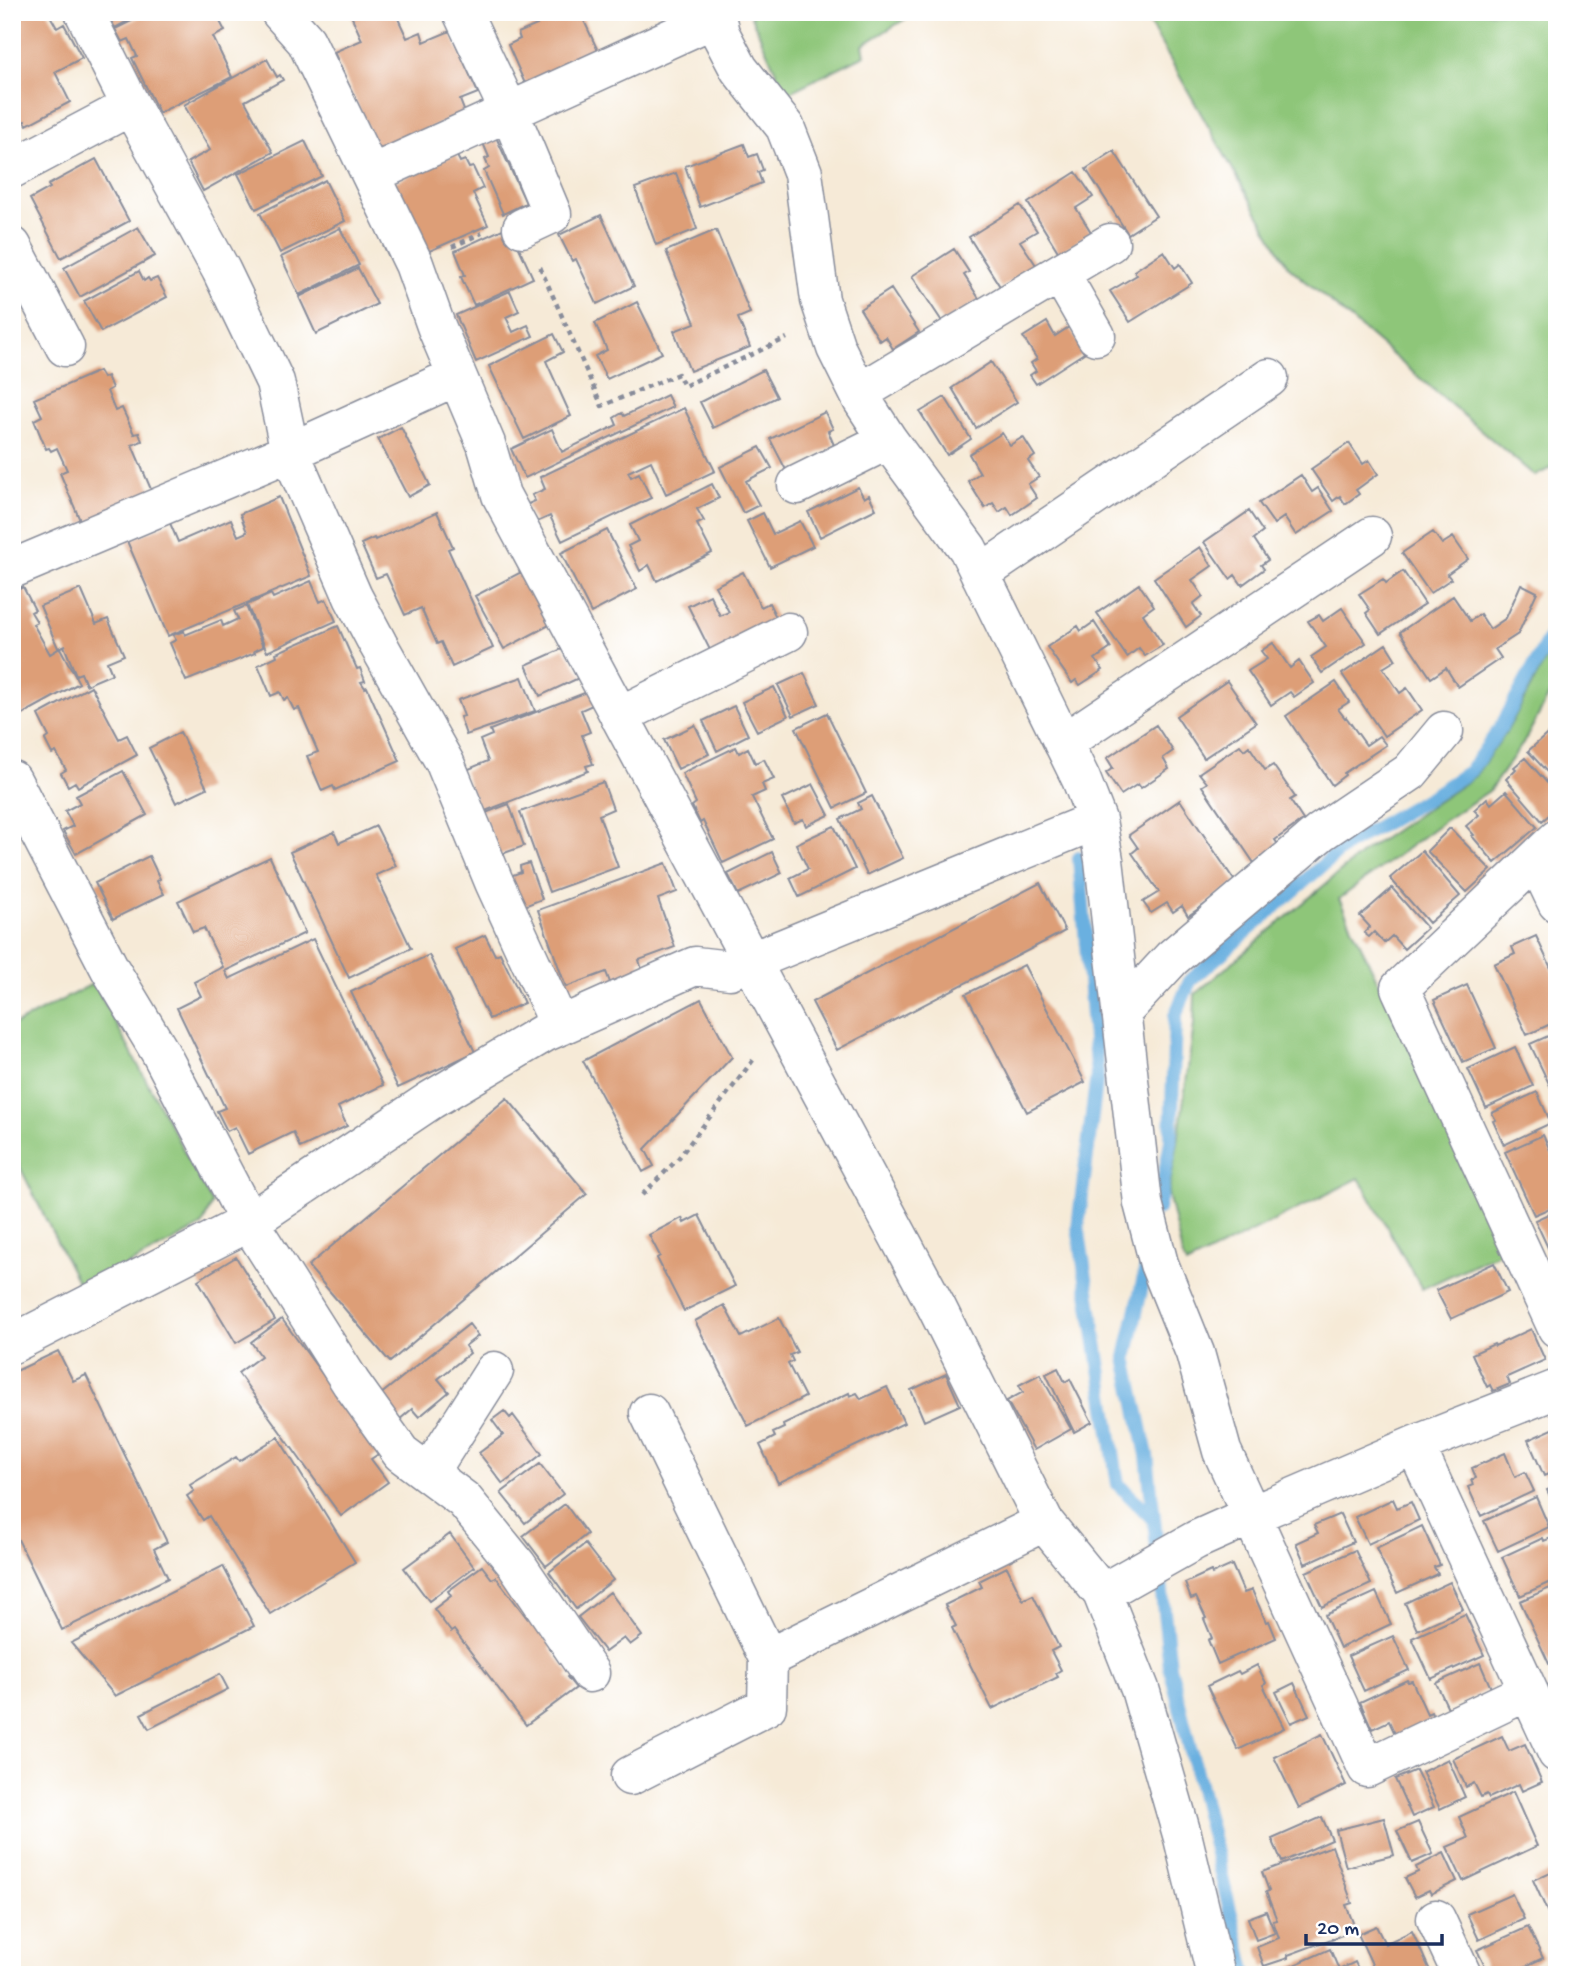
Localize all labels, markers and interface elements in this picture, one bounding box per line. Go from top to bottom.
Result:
scale bar [1306,1903,1443,1947]
text: 20 m [1317,1918,1359,1943]

